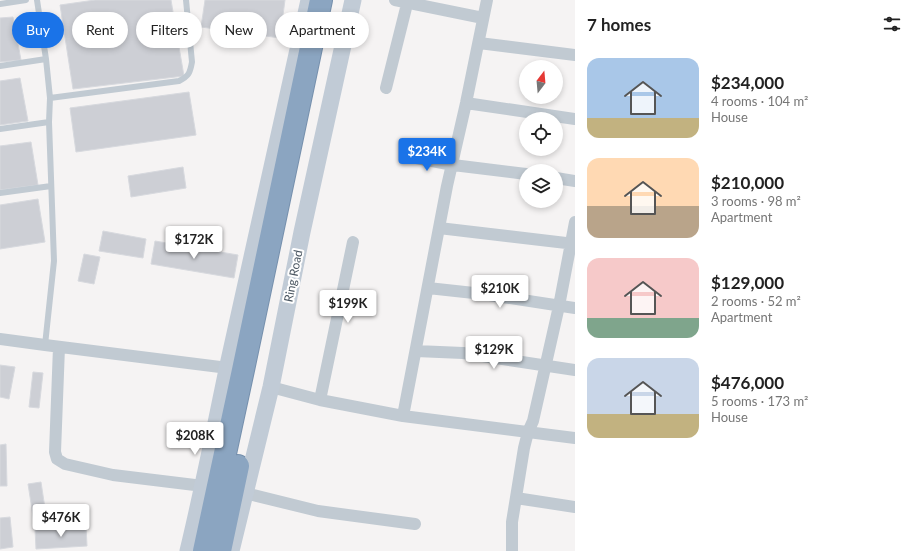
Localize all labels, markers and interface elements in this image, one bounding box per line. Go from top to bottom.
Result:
chip: Buy [12,12,64,48]
chip: Rent [72,12,128,48]
chip: Filters [136,12,202,48]
chip: New [210,12,267,48]
chip: Apartment [275,12,369,48]
icon: filters [881,13,903,35]
text: 7 homes [587,14,651,35]
north arrow [519,60,563,104]
map controls [519,60,563,208]
text: $234,000 [711,72,784,93]
icon: home [619,74,667,122]
text: 4 rooms · 104 m² [711,93,808,109]
text: House [711,109,748,125]
button: locate [519,112,563,156]
pin: $234K [399,138,455,172]
text: $234K [407,143,447,159]
button: layers [519,164,563,208]
text: $210,000 [711,172,784,193]
icon: home [619,174,667,222]
text: 3 rooms · 98 m² [711,193,801,209]
text: Apartment [711,209,772,225]
pin: $172K [166,226,222,260]
text: $172K [174,231,214,247]
street label: Ring Road [281,249,305,303]
text: $129,000 [711,272,784,293]
icon: home [619,274,667,322]
pin: $210K [472,275,528,309]
text: $210K [480,280,520,296]
pin: $199K [320,290,376,324]
text: 2 rooms · 52 m² [711,293,801,309]
text: $199K [328,295,368,311]
text: Apartment [711,309,772,325]
pin: $129K [466,336,522,370]
text: $129K [474,341,514,357]
text: $476,000 [711,372,784,393]
icon: home [619,374,667,422]
text: 5 rooms · 173 m² [711,393,808,409]
text: House [711,409,748,425]
pin: $208K [167,422,223,456]
text: $208K [175,427,215,443]
pin: $476K [33,504,89,538]
text: $476K [41,509,81,525]

